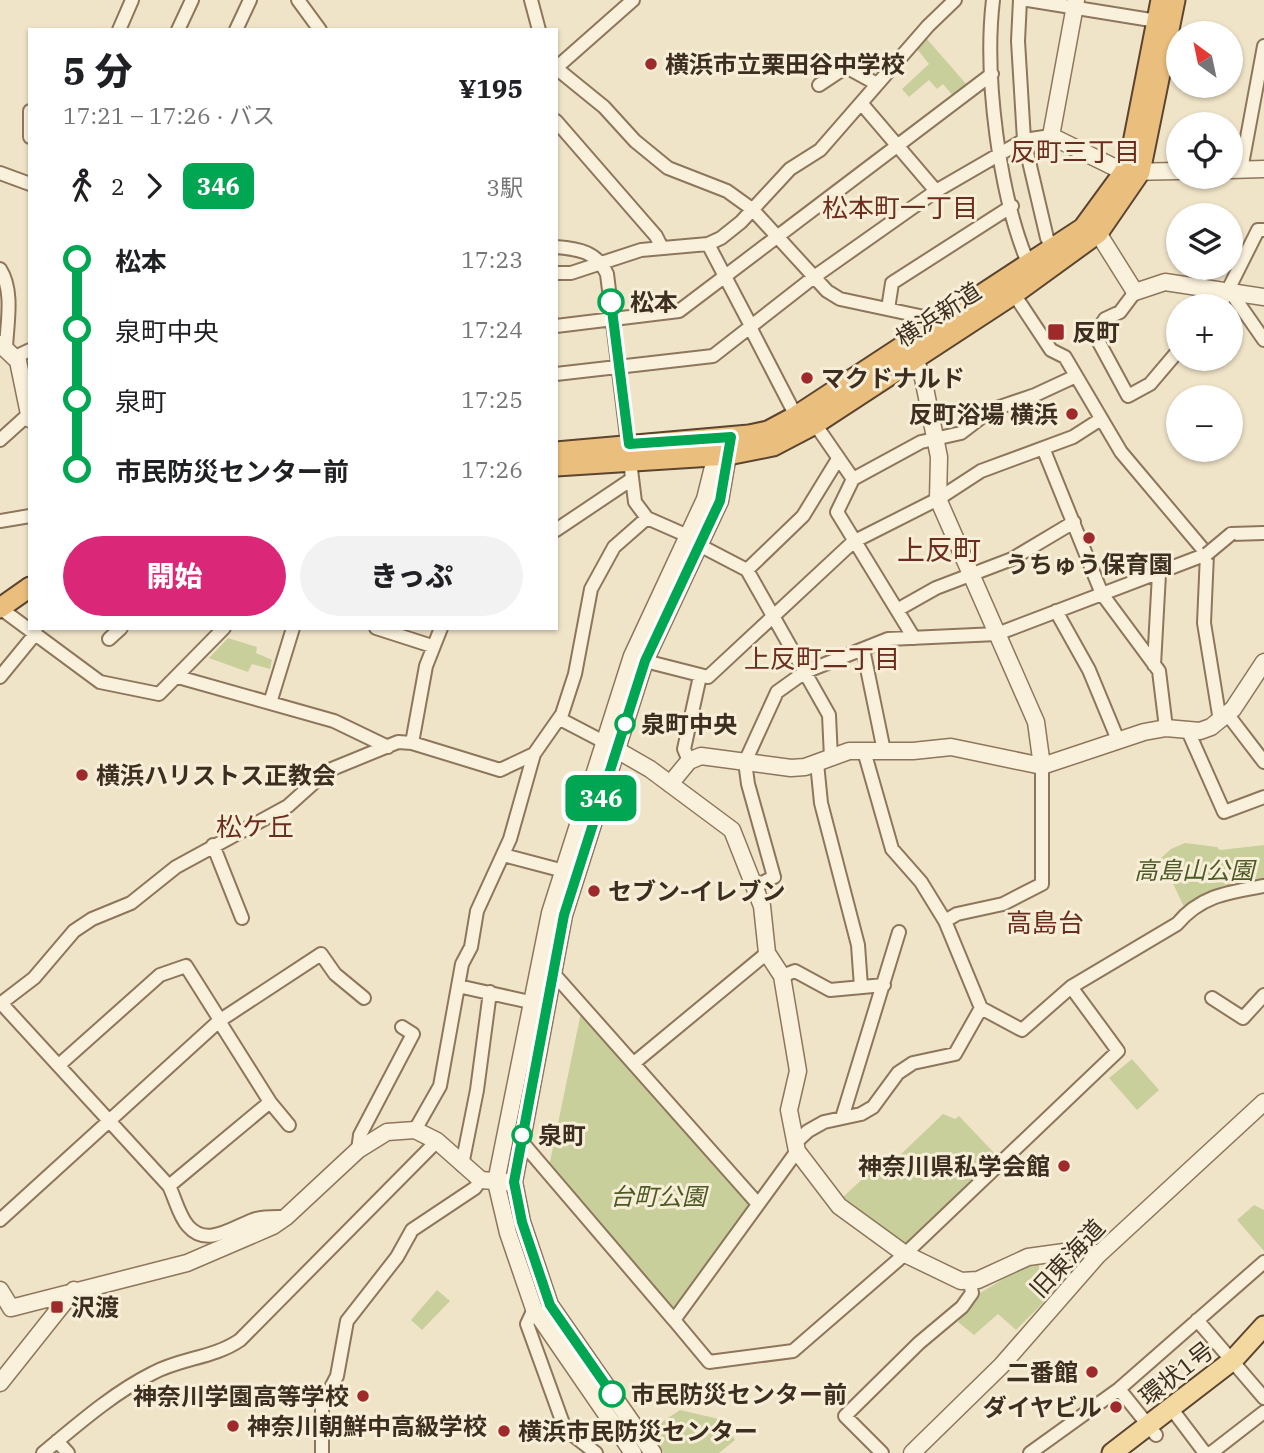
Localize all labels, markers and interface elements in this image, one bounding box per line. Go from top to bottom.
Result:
north arrow [1166,21,1242,98]
map controls [1166,21,1243,462]
text: 5 分 [63,46,133,95]
place label: 横浜市立栗田谷中学校 [665,48,905,80]
marker: 横浜市立栗田谷中学校 [643,56,659,72]
text: ¥195 [458,71,523,105]
text: 17:21 – 17:26 · バス [63,100,275,130]
button: locate [1166,112,1243,189]
district label: 反町三丁目 [1010,134,1140,168]
icon: walk [63,167,101,205]
icon: forward [135,167,173,205]
text: 346 [197,170,240,202]
text: 2 [111,171,125,201]
text: 3駅 [486,172,523,202]
district label: 松本町一丁目 [822,190,978,224]
button: layers [1166,203,1243,280]
text: 松本 [115,244,167,278]
text: 17:23 [461,244,523,274]
street label: 横浜新道 [889,274,987,354]
place label: 松本 [630,286,678,318]
marker: 松本 [598,289,624,315]
button: + [1166,294,1243,371]
text: 泉町中央 [115,314,219,348]
text: 17:24 [461,314,523,344]
place label: 反町 [1072,316,1120,348]
marker: 反町 [1046,322,1066,342]
place label: マクドナルド [821,362,965,394]
marker: マクドナルド [799,370,815,386]
text: 泉町 [115,384,167,418]
text: 17:25 [461,384,523,414]
button: − [1166,385,1243,462]
place label: 反町浴場 横浜 [908,398,1058,430]
marker: 反町浴場 横浜 [1064,406,1080,422]
text: 市民防災センター前 [115,454,349,488]
text: 17:26 [461,454,523,484]
marker: うちゅう保育園 [1081,530,1097,546]
district label: 上反町 [897,531,981,568]
button: 開始 [63,536,286,616]
button: きっぷ [300,536,523,616]
place label: うちゅう保育園 [1005,548,1173,580]
district label: 上反町二丁目 [744,641,900,675]
place label: 泉町中央 [641,708,737,740]
marker: 泉町中央 [615,714,635,734]
place label: 横浜ハリストス正教会 [96,759,336,791]
marker: 横浜ハリストス正教会 [74,767,90,783]
line badge: 346 [561,775,641,821]
text: 346 [579,782,623,814]
district label: 松ケ丘 [216,809,294,843]
park label: 高島山公園 [1134,854,1257,886]
place label: セブン-イレブン [608,875,786,907]
marker: セブン-イレブン [586,883,602,899]
district label: 高島台 [1006,905,1084,939]
place label: 泉町 [538,1119,586,1151]
marker: 泉町 [512,1125,532,1145]
place label: 神奈川県私学会館 [858,1150,1050,1182]
marker: 神奈川県私学会館 [1056,1158,1072,1174]
park label: 台町公園 [610,1180,709,1212]
street label: 旧東海道 [1023,1212,1111,1304]
place label: 沢渡 [71,1291,119,1323]
marker: 沢渡 [49,1299,65,1315]
street label: 環状1号 [1132,1334,1220,1412]
place label: 二番館 [1006,1356,1078,1388]
marker: 二番館 [1084,1364,1100,1380]
place label: 市民防災センター前 [631,1378,847,1410]
place label: 神奈川学園高等学校 [133,1380,349,1412]
marker: 市民防災センター前 [599,1381,625,1407]
marker: 神奈川学園高等学校 [355,1388,371,1404]
place label: ダイヤビル [983,1391,1102,1423]
marker: ダイヤビル [1108,1399,1124,1415]
place label: 神奈川朝鮮中高級学校 [247,1410,487,1442]
place label: 横浜市民防災センター [518,1415,758,1447]
marker: 神奈川朝鮮中高級学校 [225,1418,241,1434]
marker: 横浜市民防災センター [496,1423,512,1439]

